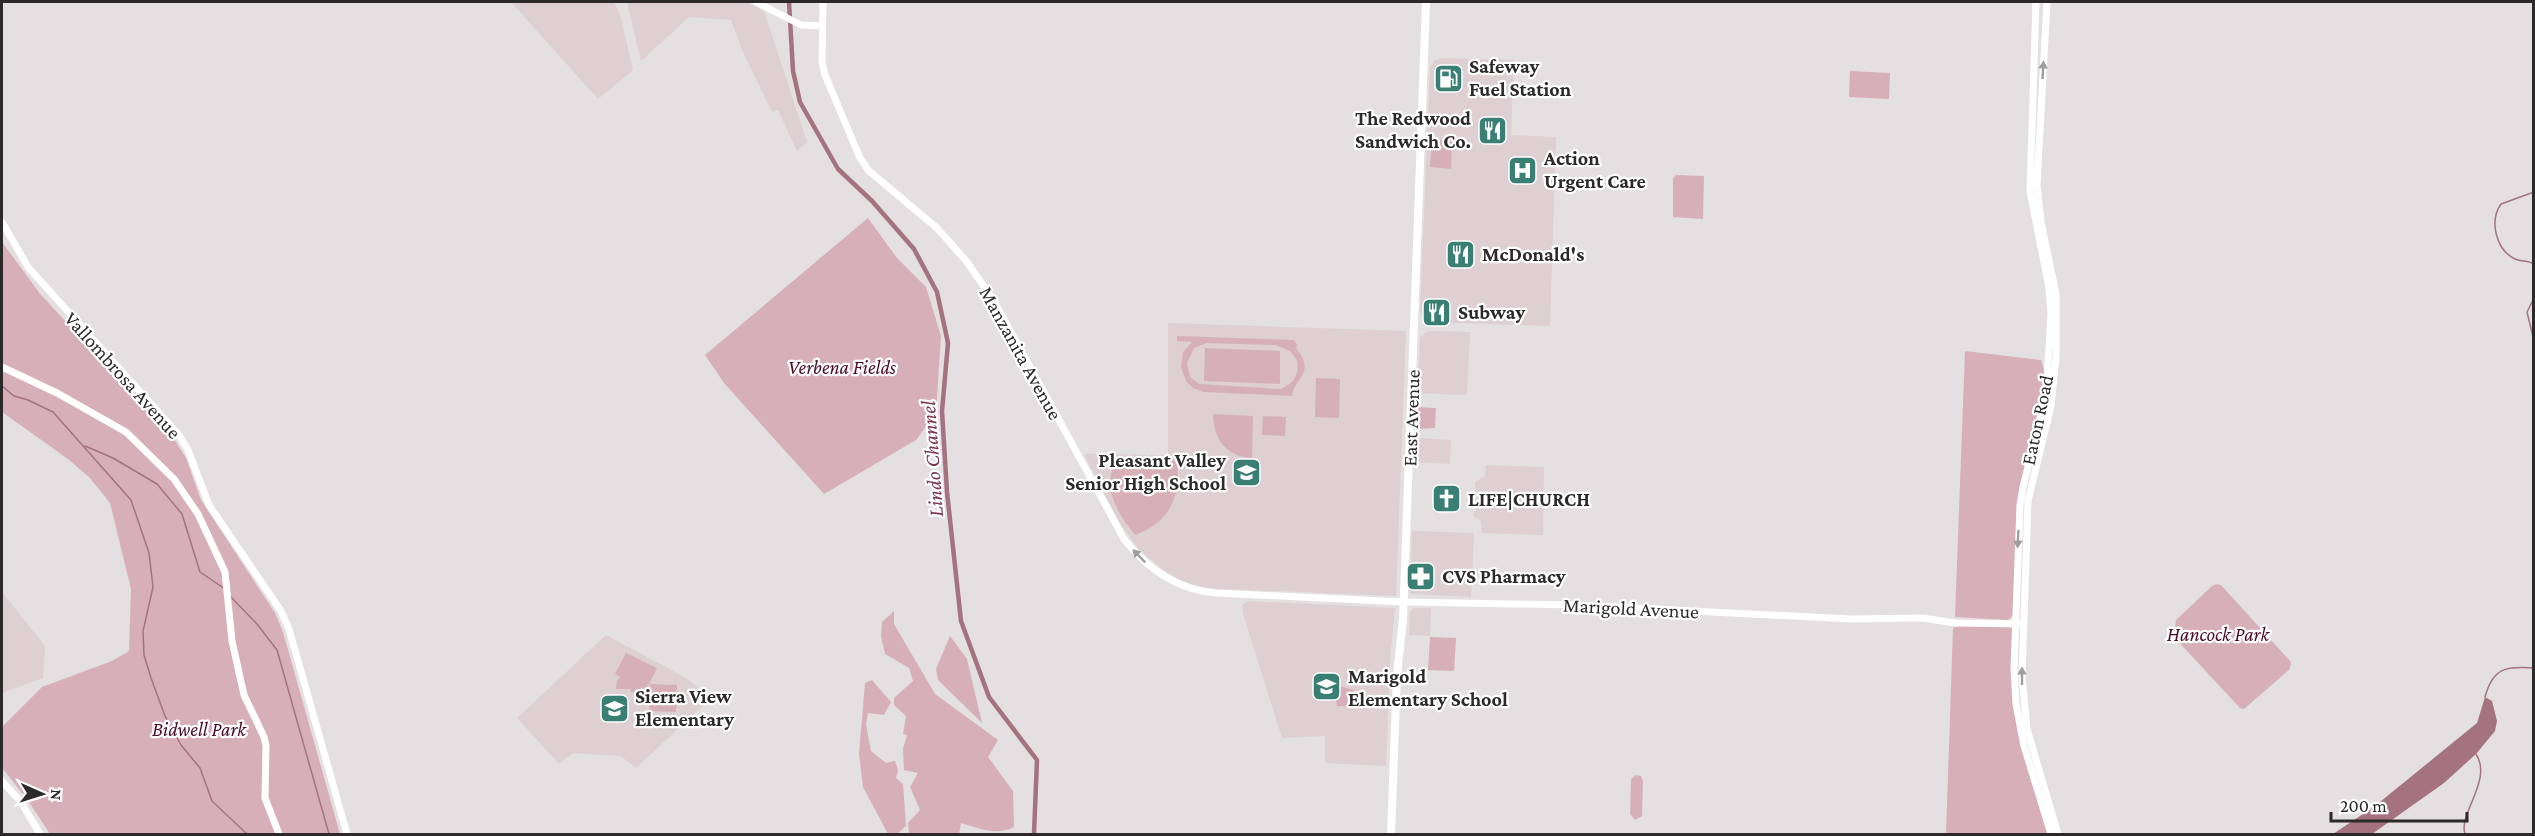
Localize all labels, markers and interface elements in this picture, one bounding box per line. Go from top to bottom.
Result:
place label: Safeway Fuel Station [1469,55,1572,100]
one-way arrow [2038,60,2047,79]
fuel station icon: Safeway Fuel Station [1432,62,1464,94]
place label: The Redwood Sandwich Co. [1355,107,1471,152]
restaurant icon: The Redwood Sandwich Co. [1476,114,1508,146]
place label: Action Urgent Care [1543,147,1646,192]
hospital icon: Action Urgent Care [1507,154,1539,186]
restaurant icon: McDonald's [1445,238,1477,270]
place label: McDonald's [1482,243,1584,265]
street label: Manzanita Avenue [975,283,1067,424]
restaurant icon: Subway [1421,296,1453,328]
place label: Subway [1458,301,1525,323]
street label: Vallombrosa Avenue [60,307,186,443]
park label: Verbena Fields [788,356,897,378]
street label: East Avenue [1398,369,1424,467]
street label: Eaton Road [2017,372,2057,467]
water label: Lindo Channel [916,399,948,518]
place label: Pleasant Valley Senior High School [1065,449,1226,494]
school or university icon: Pleasant Valley Senior High School [1231,456,1263,488]
church icon: LIFE|CHURCH [1431,483,1463,515]
place label: LIFE|CHURCH [1468,488,1590,510]
one-way arrow [2014,529,2023,548]
one-way arrow [1132,550,1146,564]
pharmacy icon: CVS Pharmacy [1405,560,1437,592]
place label: CVS Pharmacy [1442,565,1566,587]
street label: Marigold Avenue [1562,593,1700,624]
park label: Hancock Park [2167,623,2270,645]
place label: Marigold Elementary School [1348,665,1508,710]
one-way arrow [2017,666,2027,685]
school or university icon: Marigold Elementary School [1311,671,1343,703]
place label: Sierra View Elementary [635,685,734,730]
school or university icon: Sierra View Elementary [598,692,630,724]
park label: Bidwell Park [152,718,247,740]
north arrow [12,764,72,824]
scale bar [2331,785,2468,823]
text: N [48,789,65,801]
text: 200 m [2340,796,2387,816]

